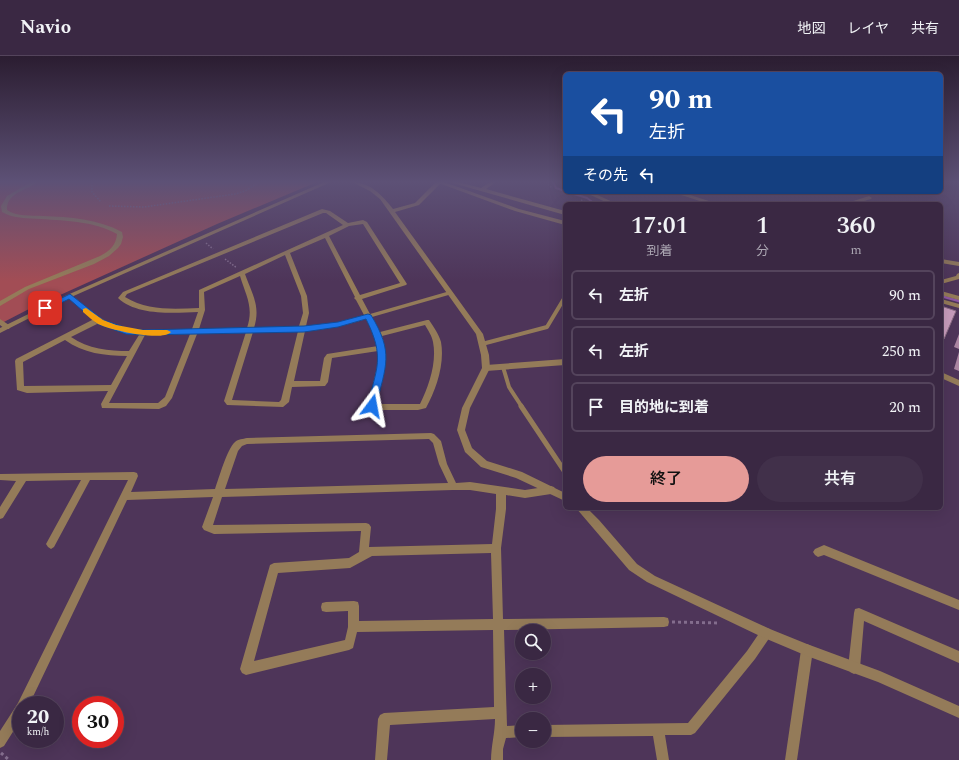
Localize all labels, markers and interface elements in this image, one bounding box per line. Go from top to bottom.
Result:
text: Navio [20,13,71,42]
text: 地図 [797,18,825,39]
text: レイヤ [847,18,889,39]
text: 共有 [911,18,939,39]
text: 90 m [649,78,713,121]
icon: left [583,88,635,140]
text: 左折 [649,119,685,146]
text: その先 [583,164,628,187]
icon: left [636,164,658,186]
text: 17:01 [631,208,688,244]
text: 1 [756,208,769,244]
text: 360 [837,208,875,244]
text: m [850,240,862,260]
text: 到着 [647,241,673,261]
text: 分 [756,241,769,261]
icon: left [585,284,607,306]
text: 左折 [619,284,649,307]
text: 90 m [889,284,921,307]
pin [28,291,62,325]
icon: arrive [34,297,56,319]
icon: left [585,340,607,362]
text: 左折 [619,340,649,363]
text: 250 m [882,340,921,363]
position arrow [351,385,393,427]
icon: arrive [585,396,607,418]
text: 目的地に到着 [619,396,709,419]
text: 20 m [889,396,921,419]
button: 終了 [583,456,749,502]
button: 共有 [757,456,923,502]
map controls [515,624,551,748]
button: search [515,624,551,660]
button: + [515,668,551,704]
speed limit sign: 30 [72,696,124,748]
text: 20 [27,702,49,732]
button: − [515,712,551,748]
text: km/h [27,724,49,740]

